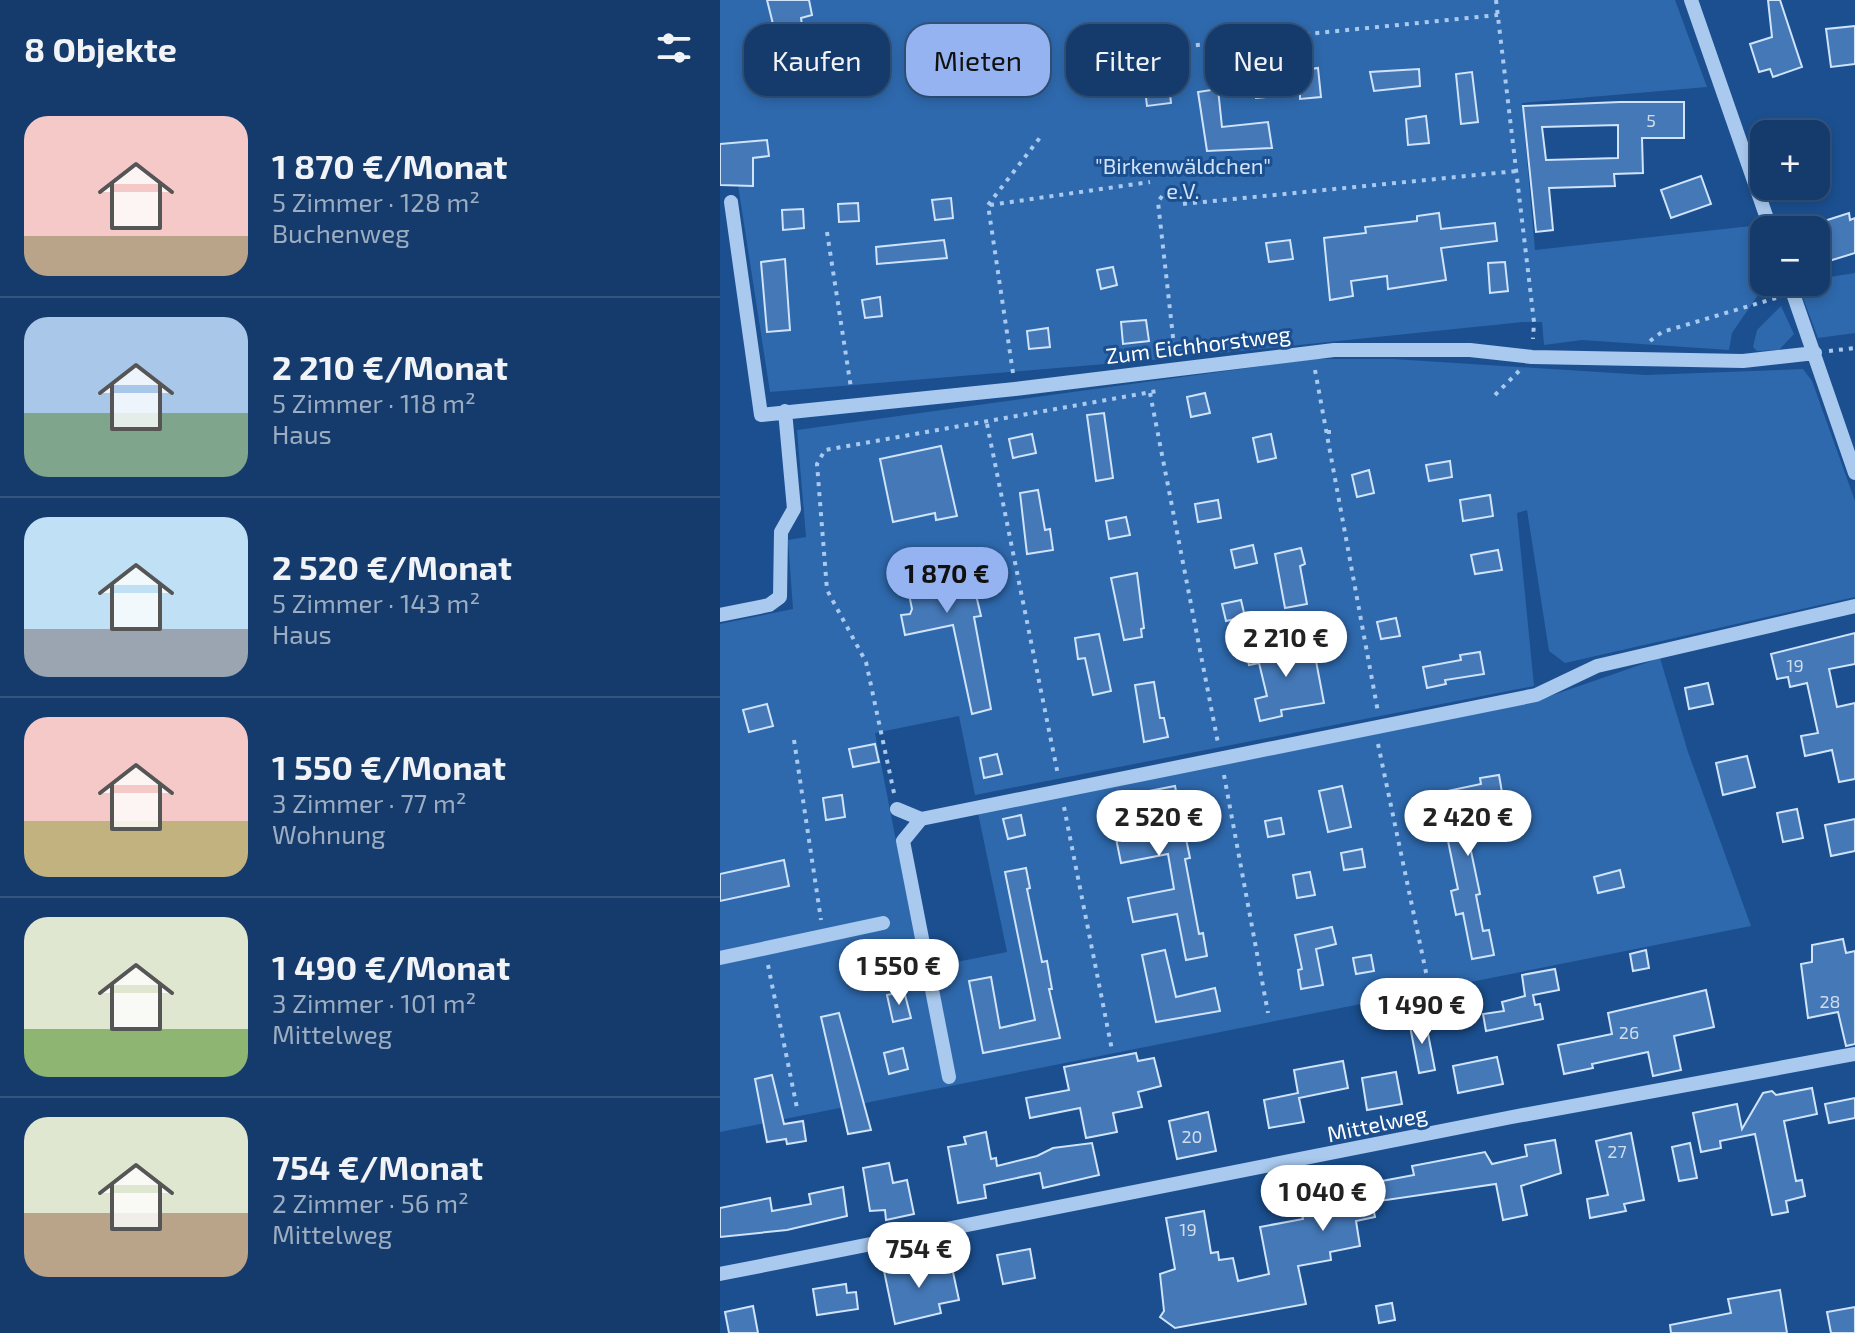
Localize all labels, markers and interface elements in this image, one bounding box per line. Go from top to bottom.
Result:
chip: Kaufen [744,24,890,96]
chip: Mieten [906,24,1050,96]
chip: Filter [1066,24,1189,96]
chip: Neu [1205,24,1312,96]
icon: filters [652,26,696,70]
text: 8 Objekte [24,28,177,69]
house number: 5 [1646,109,1656,131]
map controls [1750,120,1830,296]
button: + [1750,120,1830,200]
text: 1 870 €/Monat [272,145,508,186]
icon: home [88,148,184,244]
park label: "Birkenwäldchen" e.V. [1095,152,1271,203]
text: 5 Zimmer · 128 m² [272,186,480,217]
button: − [1750,216,1830,296]
text: Buchenweg [272,217,410,248]
street label: Zum Eichhorstweg [1104,320,1292,368]
text: 2 210 €/Monat [272,346,508,387]
icon: home [88,349,184,445]
text: 5 Zimmer · 118 m² [272,387,476,418]
text: Haus [272,418,332,449]
text: 2 520 €/Monat [272,546,512,587]
pin: 1 870 € [873,547,1021,615]
icon: home [88,549,184,645]
text: 1 870 € [904,557,990,588]
text: 5 Zimmer · 143 m² [272,587,480,618]
pin: 2 210 € [1212,611,1360,679]
text: Haus [272,618,332,649]
text: 2 210 € [1243,621,1329,652]
house number: 19 [1786,654,1804,676]
text: 1 550 €/Monat [272,746,506,787]
icon: home [88,749,184,845]
text: 3 Zimmer · 77 m² [272,787,467,818]
pin: 2 520 € [1085,790,1233,858]
pin: 2 420 € [1394,790,1542,858]
text: 2 520 € [1115,800,1203,831]
text: 2 420 € [1422,800,1514,831]
text: Wohnung [272,818,386,849]
pin: 1 550 € [825,939,973,1007]
text: 1 490 €/Monat [272,946,510,987]
icon: home [88,949,184,1045]
text: 1 550 € [857,949,941,980]
pin: 1 490 € [1348,978,1496,1046]
text: 3 Zimmer · 101 m² [272,987,476,1018]
text: 1 490 € [1378,988,1466,1019]
house number: 28 [1819,990,1841,1012]
text: Mittelweg [272,1018,392,1049]
house number: 26 [1619,1021,1639,1043]
street label: Mittelweg [1325,1100,1429,1146]
house number: 20 [1182,1125,1202,1147]
house number: 27 [1607,1140,1627,1162]
text: 754 €/Monat [272,1146,483,1187]
icon: home [88,1149,184,1245]
pin: 1 040 € [1249,1165,1397,1233]
text: 1 040 € [1279,1175,1367,1206]
text: 2 Zimmer · 56 m² [272,1187,469,1218]
text: Mittelweg [272,1218,392,1249]
house number: 19 [1179,1218,1197,1240]
pin: 754 € [863,1222,975,1290]
text: 754 € [886,1232,952,1263]

